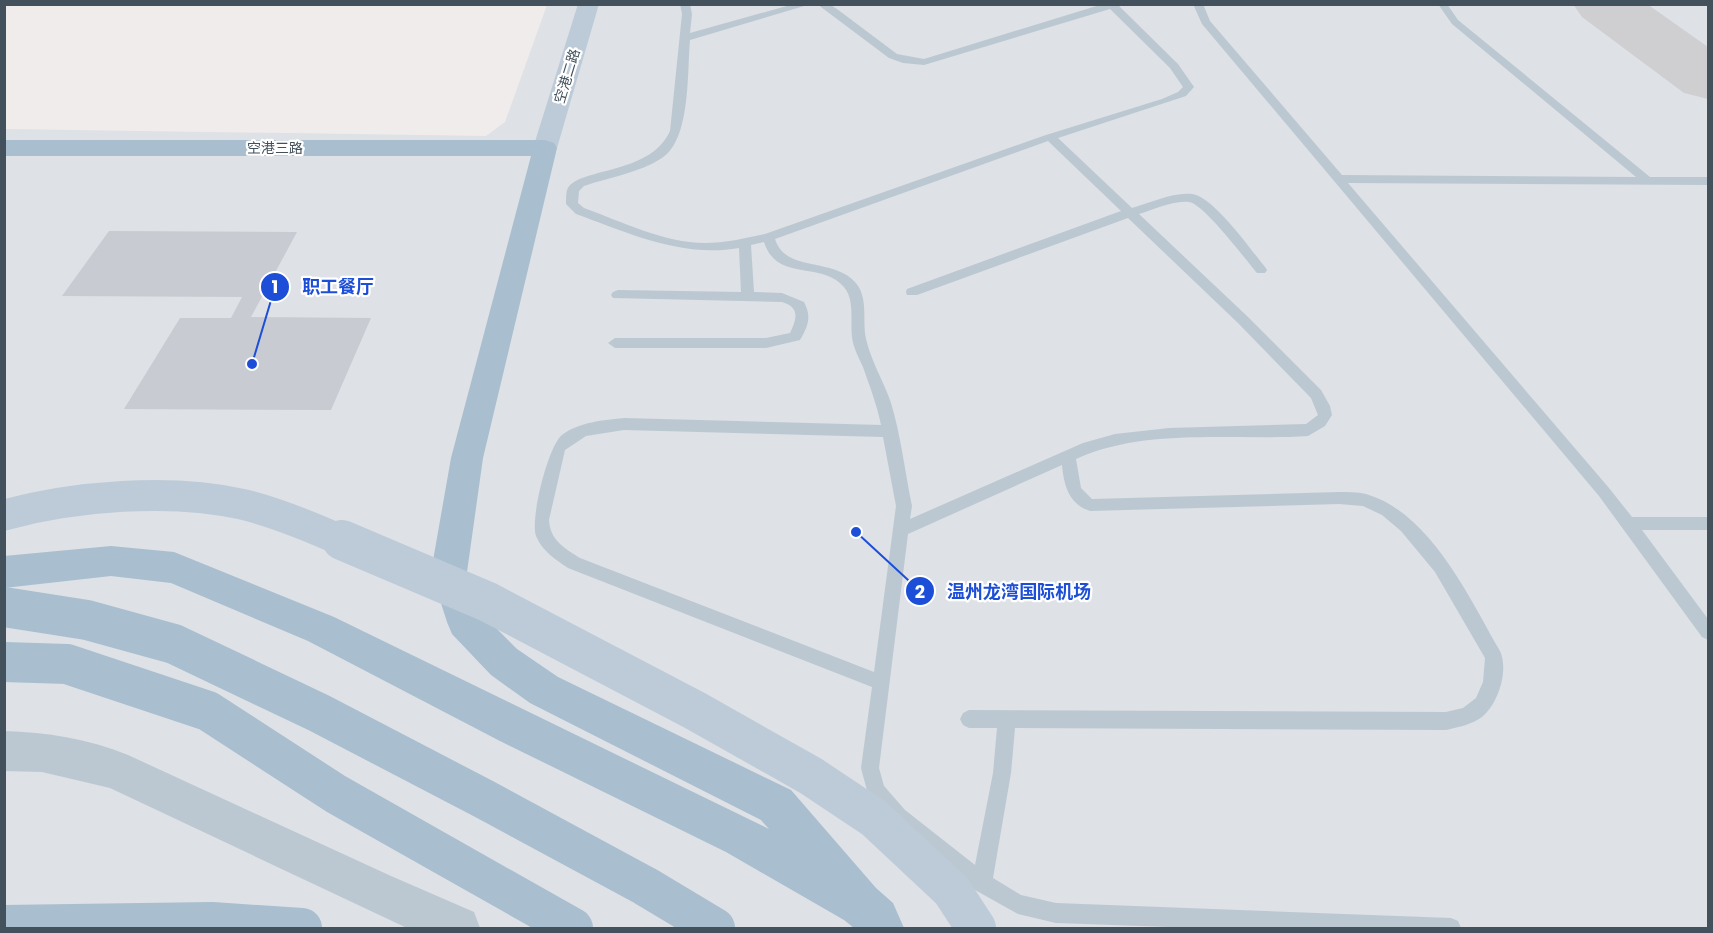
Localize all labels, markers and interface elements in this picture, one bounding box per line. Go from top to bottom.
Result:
street label: 空港二路 [549,46,585,106]
street label: 空港三路 [247,138,303,158]
callout: 职工餐厅 [260,269,386,305]
text: 1 [272,274,278,299]
text: 职工餐厅 [302,274,374,299]
callout: 温州龙湾国际机场 [905,573,1103,609]
text: 2 [915,579,925,604]
text: 温州龙湾国际机场 [947,579,1091,604]

